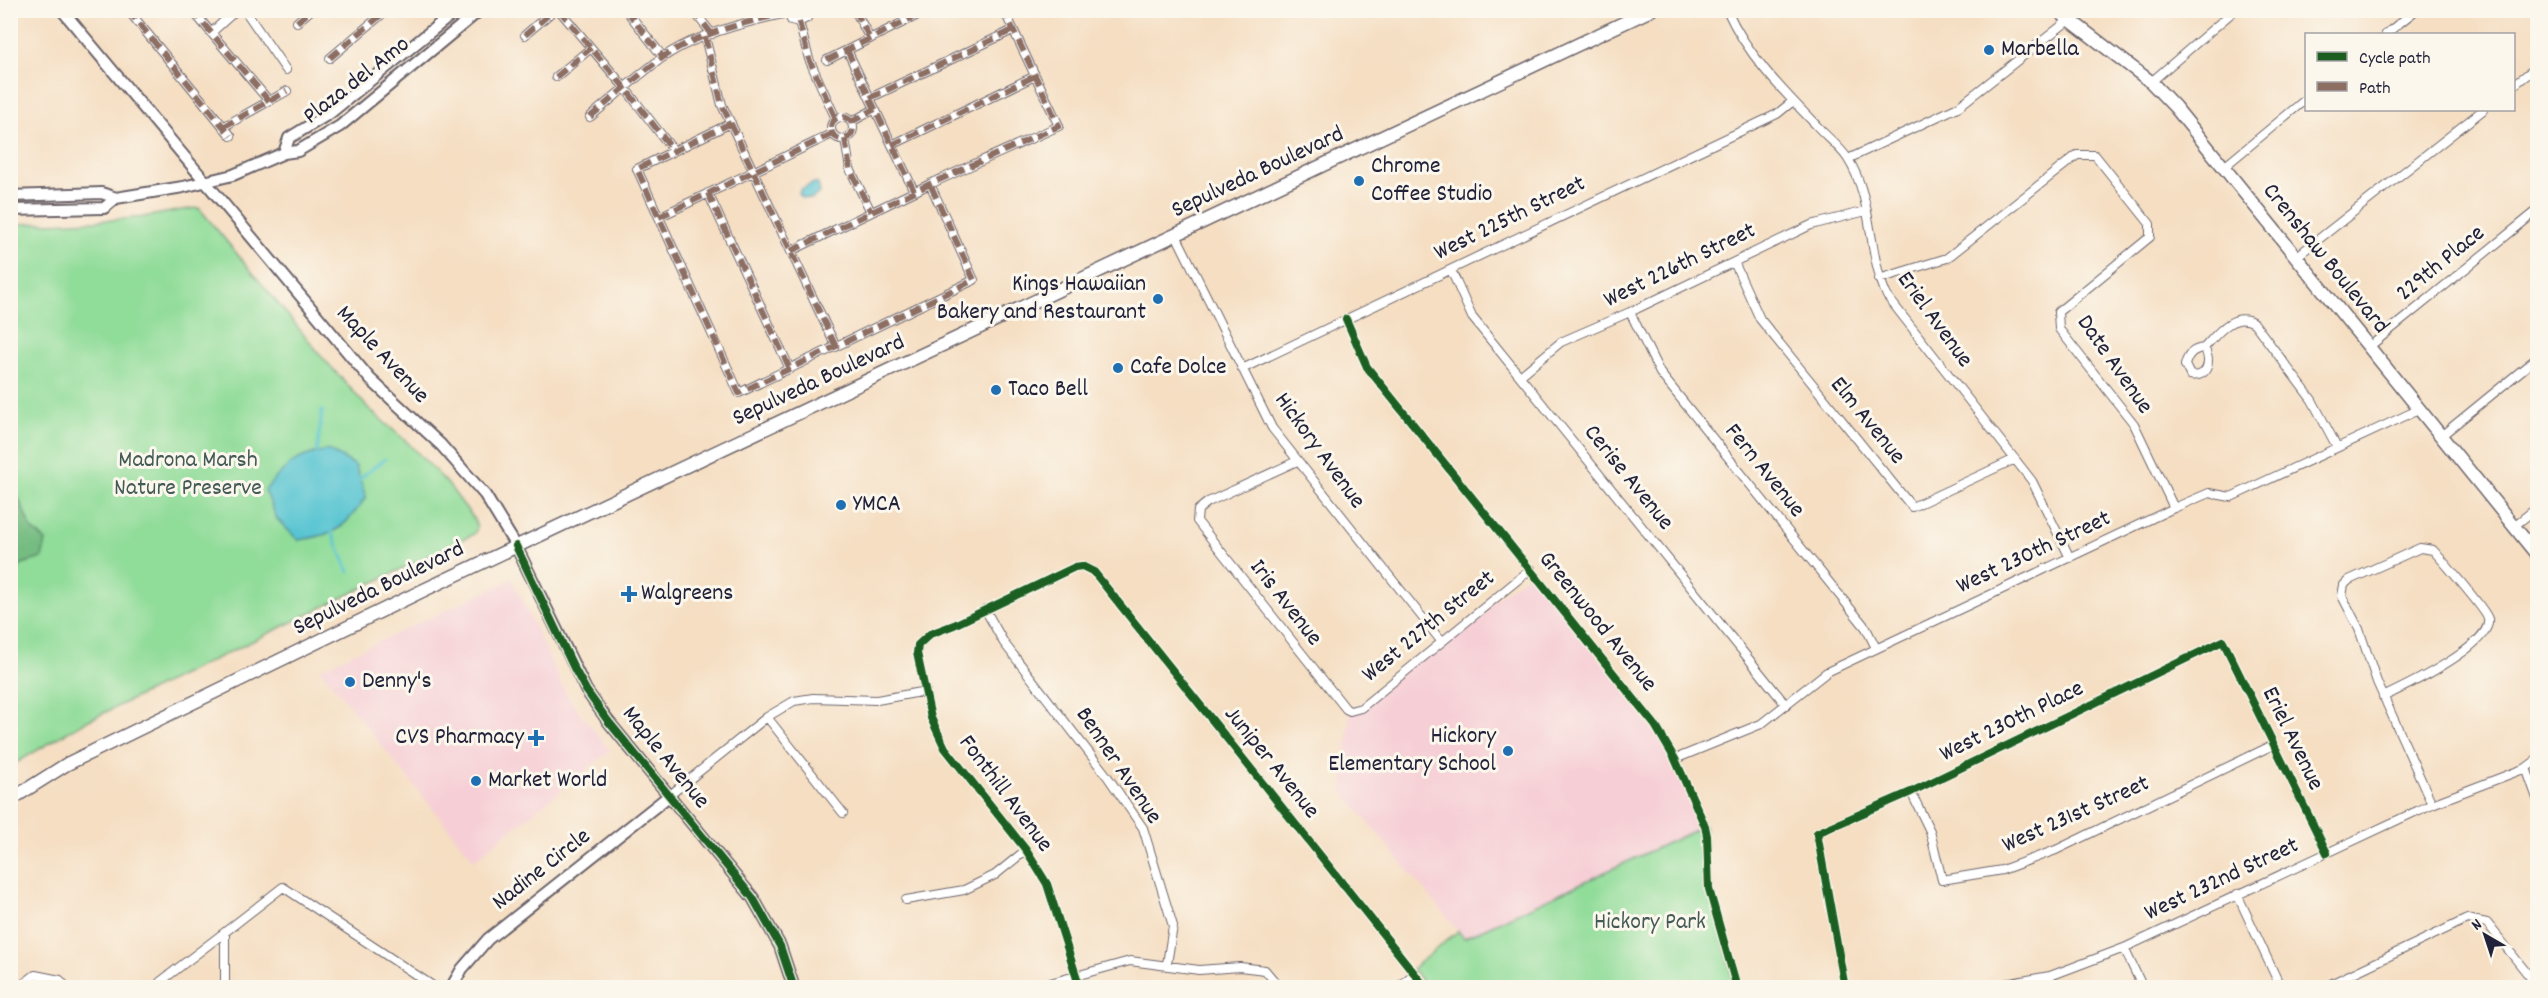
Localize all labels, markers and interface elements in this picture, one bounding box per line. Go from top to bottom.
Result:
street label: Plaza del Amo [296,28,418,134]
place label: Marbella [2001,33,2080,67]
legend [2305,33,2515,111]
marker: Marbella [1982,43,1996,57]
text: Cycle path [2359,47,2430,72]
text: Path [2359,77,2391,102]
street label: Sepulveda Boulevard [1166,118,1350,228]
place label: Chrome Coffee Studio [1371,150,1493,212]
street label: West 225th Street [1429,168,1592,270]
marker: Chrome Coffee Studio [1352,174,1366,188]
street label: Crenshaw Boulevard [2253,176,2397,342]
street label: West 226th Street [1598,214,1762,317]
street label: 229th Place [2389,218,2493,310]
street label: Eriel Avenue [1887,265,1981,375]
place label: Kings Hawaiian Bakery and Restaurant [937,268,1146,330]
marker: Kings Hawaiian Bakery and Restaurant [1151,292,1165,306]
street label: Maple Avenue [327,298,437,412]
street label: Date Avenue [2067,308,2161,422]
street label: Sepulveda Boulevard [727,326,911,436]
place label: Cafe Dolce [1130,351,1227,385]
marker: Cafe Dolce [1111,361,1125,375]
street label: Elm Avenue [1821,370,1913,472]
place label: Taco Bell [1008,373,1088,407]
marker: Taco Bell [989,383,1003,397]
street label: Hickory Avenue [1265,386,1373,516]
street label: Fern Avenue [1715,417,1813,525]
street label: Cerise Avenue [1575,418,1681,538]
park label: Madrona Marsh Nature Preserve [114,444,262,506]
place label: YMCA [853,488,901,522]
marker: YMCA [834,498,848,512]
street label: West 230th Street [1951,502,2117,604]
street label: Sepulveda Boulevard [288,533,470,645]
street label: Greenwood Avenue [1530,544,1664,700]
street label: Iris Avenue [1240,552,1330,654]
street label: West 227th Street [1355,563,1503,691]
place label: Walgreens [641,577,733,611]
marker: Walgreens [622,587,636,601]
place label: Denny's [362,665,432,699]
street label: West 230th Place [1934,672,2090,772]
marker: Denny's [343,675,357,689]
street label: Eriel Avenue [2252,681,2332,797]
street label: Maple Avenue [613,699,717,817]
street label: Juniper Avenue [1215,699,1327,827]
street label: Benner Avenue [1066,701,1170,831]
place label: Hickory Elementary School [1328,720,1497,782]
place label: CVS Pharmacy [395,721,525,755]
street label: Fonthill Avenue [950,728,1060,860]
marker: CVS Pharmacy [529,731,543,745]
marker: Hickory Elementary School [1501,744,1515,758]
place label: Market World [488,764,607,798]
street label: West 231st Street [1997,767,2155,863]
marker: Market World [469,774,483,788]
street label: Nadine Circle [485,821,599,919]
street label: West 232nd Street [2139,829,2305,931]
north arrow [2455,905,2515,965]
park label: Hickory Park [1594,906,1706,940]
text: N [2467,914,2488,937]

